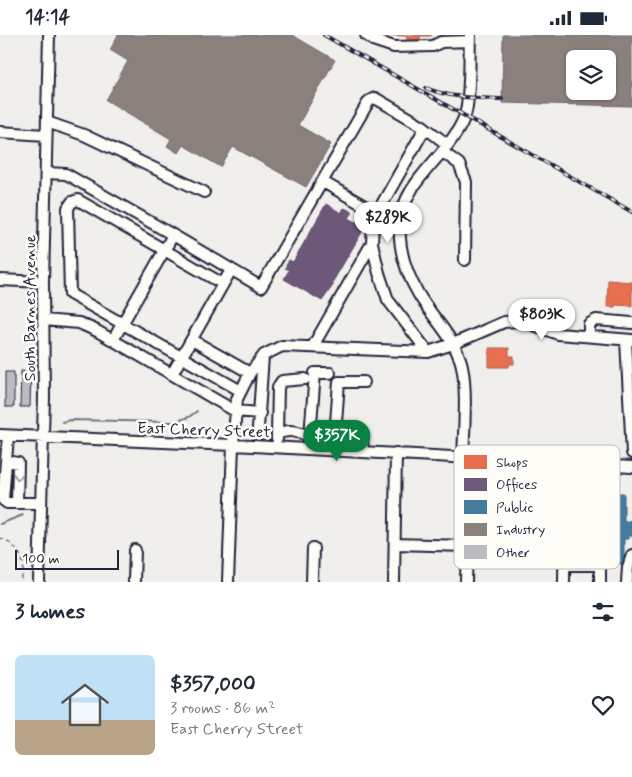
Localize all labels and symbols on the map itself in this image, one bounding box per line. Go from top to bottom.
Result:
pin: $289K [353,201,423,244]
street label: South Barnes Avenue [20,234,41,381]
pin: $803K [507,299,577,341]
street label: East Cherry Street [137,418,271,443]
pin: $357K [302,419,372,462]
legend [454,445,620,569]
text: Shops [496,454,528,472]
one-way arrow [12,473,23,481]
text: Offices [496,476,537,494]
text: Public [496,499,533,517]
text: Industry [496,521,545,539]
text: Other [496,544,530,562]
scale bar [15,547,119,570]

